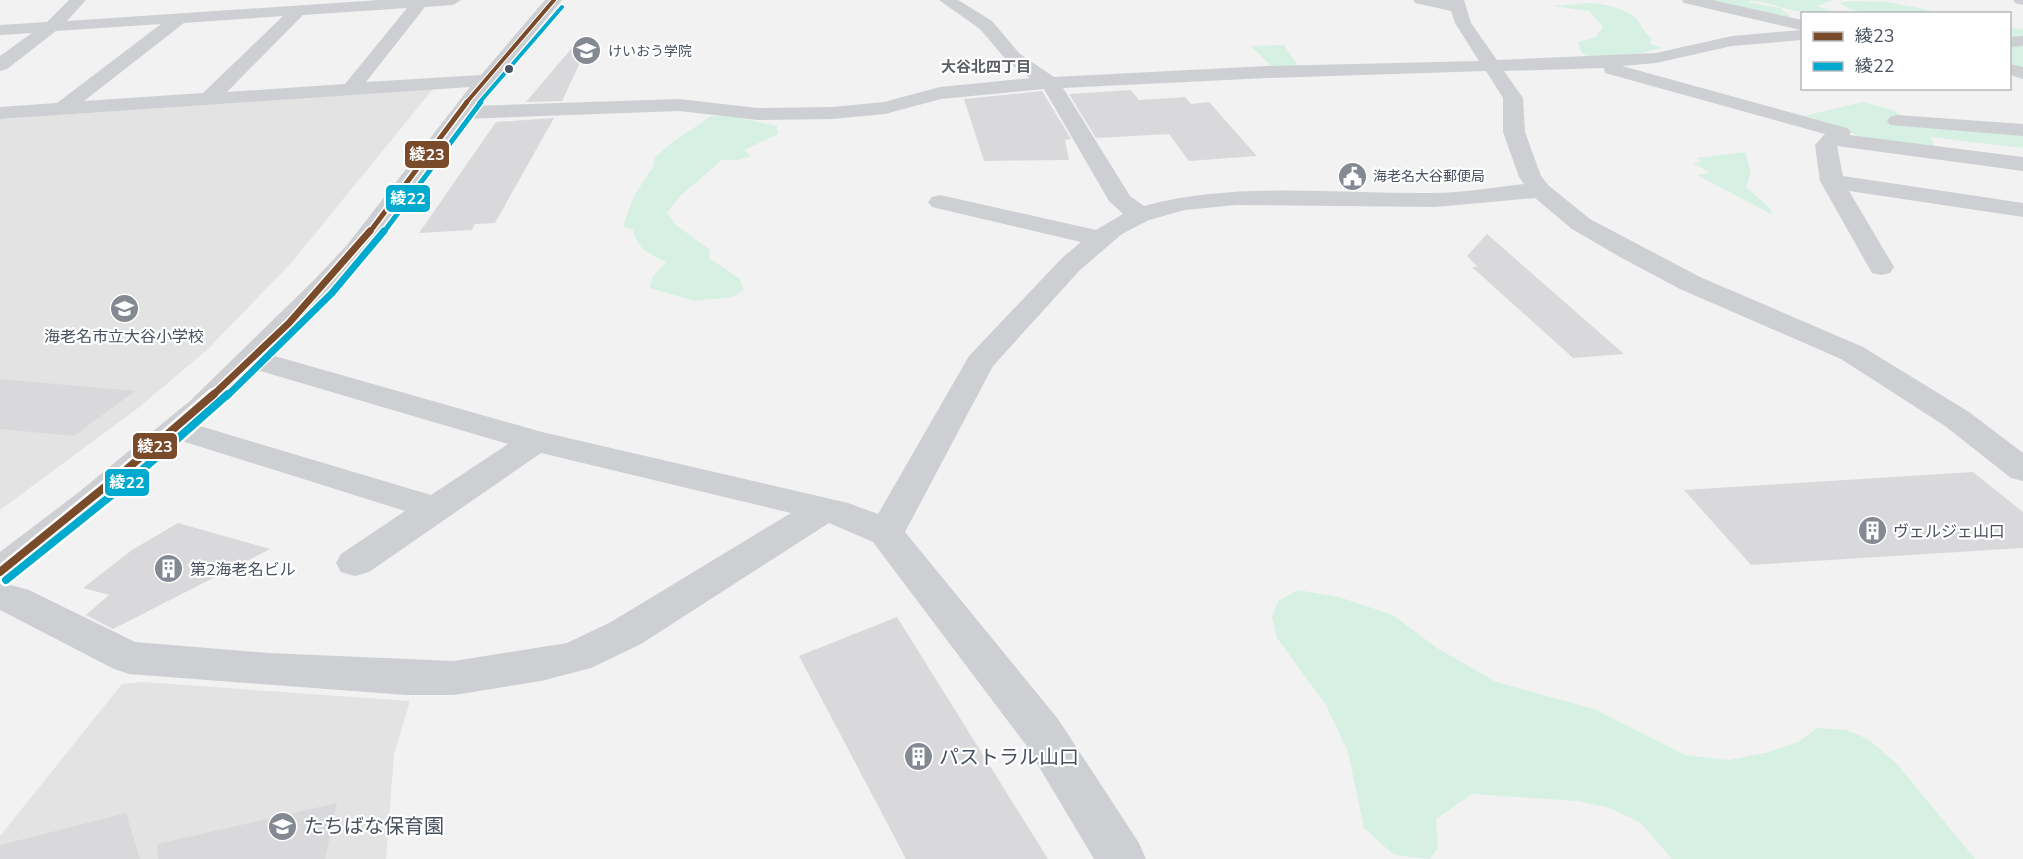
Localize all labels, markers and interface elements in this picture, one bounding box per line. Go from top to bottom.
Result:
legend [1801,12,2011,90]
text: 綾23 [1855,24,1895,48]
school or university icon: けいおう学院 [571,35,603,67]
place label: けいおう学院 [608,42,692,61]
text: 綾22 [1855,54,1895,78]
district label: 大谷北四丁目 [941,57,1031,77]
unlabelled marker [503,63,515,75]
line badge: 綾23 [404,140,450,169]
text: 綾23 [409,144,445,166]
public building icon: 海老名大谷郵便局 [1336,160,1368,192]
place label: 海老名大谷郵便局 [1373,167,1485,186]
line badge: 綾22 [385,184,431,213]
text: 綾22 [390,188,426,210]
school or university icon: 海老名市立大谷小学校 [108,292,140,324]
place label: 海老名市立大谷小学校 [44,326,204,348]
line badge: 綾23 [132,432,178,460]
text: 綾23 [137,436,173,458]
line badge: 綾22 [104,468,150,497]
text: 綾22 [109,472,145,494]
building icon: ヴェルジェ山口 [1856,515,1888,547]
place label: ヴェルジェ山口 [1893,521,2005,543]
building icon: 第2海老名ビル [153,553,185,585]
place label: 第2海老名ビル [190,559,296,581]
building icon: パストラル山口 [902,741,934,773]
place label: パストラル山口 [939,744,1079,771]
school or university icon: たちばな保育園 [267,810,299,842]
place label: たちばな保育園 [304,813,444,840]

